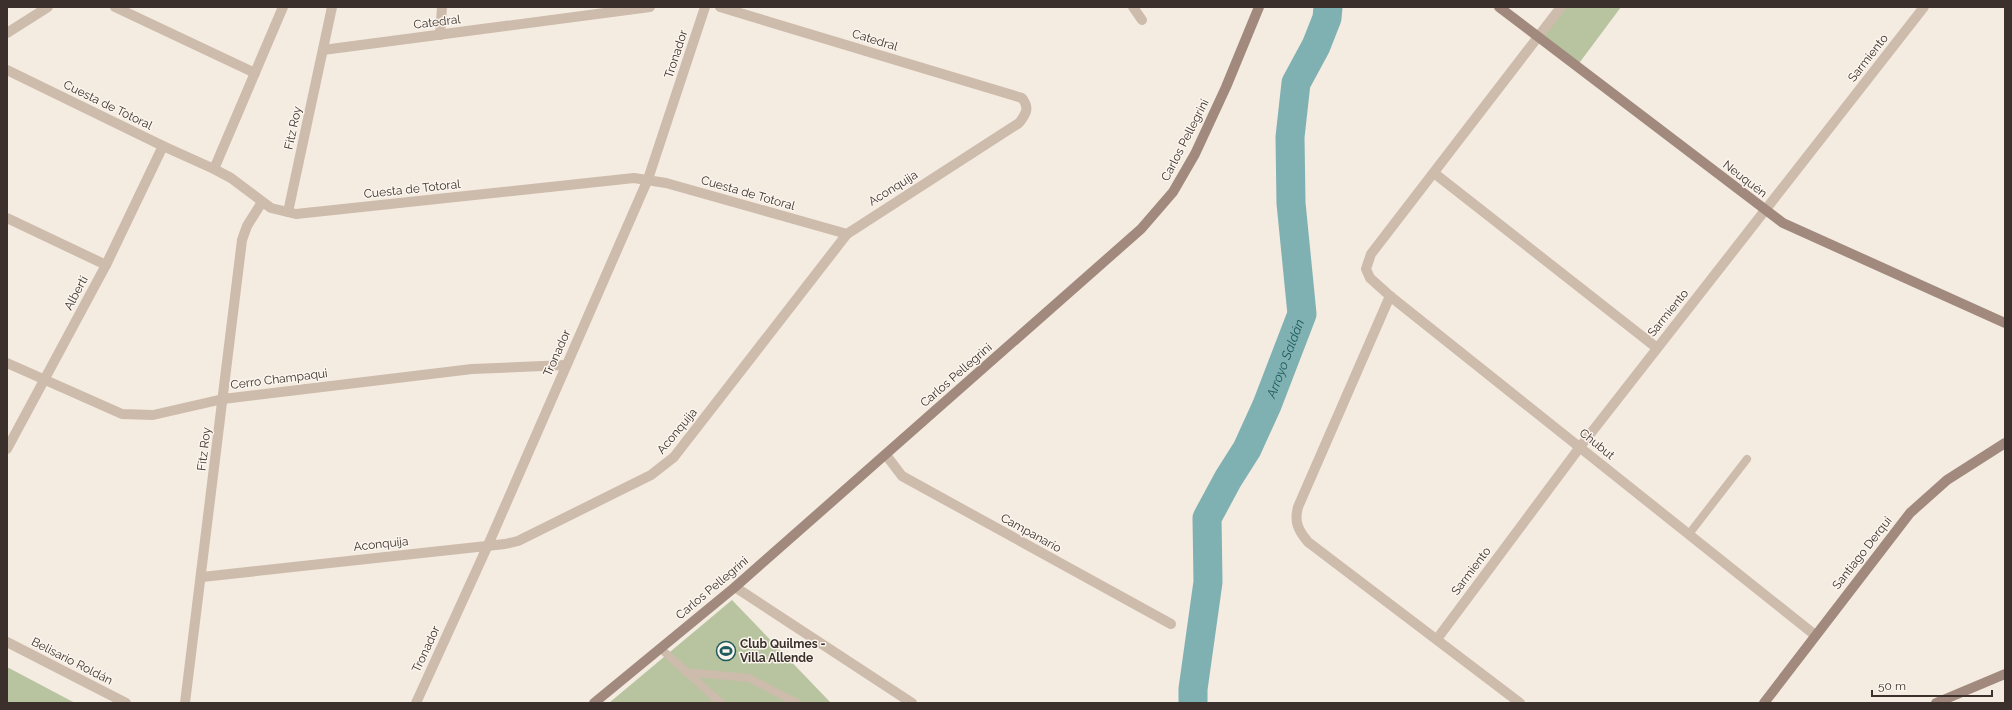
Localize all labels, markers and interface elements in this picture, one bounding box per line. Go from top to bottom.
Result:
street label: Catedral [413,12,462,32]
street label: Catedral [850,26,900,54]
street label: Tronador [662,27,691,80]
street label: Sarmiento [1845,31,1891,85]
street label: Cuesta de Totoral [61,77,155,133]
street label: Carlos Pellegrini [1158,97,1212,183]
street label: Fitz Roy [282,105,304,151]
street label: Neuquén [1720,158,1770,200]
street label: Aconquija [866,167,920,209]
street label: Cuesta de Totoral [699,173,797,213]
street label: Cuesta de Totoral [363,177,462,201]
street label: Alberti [61,274,91,312]
street label: Sarmiento [1645,287,1691,339]
water label: Arroyo Saldán [1263,317,1307,401]
street label: Tronador [540,327,574,379]
street label: Carlos Pellegrini [917,340,995,410]
street label: Cerro Champaqui [230,366,328,392]
street label: Aconquija [654,405,700,457]
street label: Fitz Roy [194,426,214,472]
street label: Chubut [1577,426,1617,462]
street label: Campanario [998,511,1064,555]
street label: Santiago Derqui [1829,514,1895,592]
street label: Aconquija [353,534,409,554]
street label: Sarmiento [1448,544,1494,598]
street label: Carlos Pellegrini [673,554,751,622]
street label: Tronador [409,623,443,675]
street label: Belisario Roldán [29,634,115,688]
place label: Club Quilmes - Villa Allende [740,637,825,665]
sports icon: Club Quilmes - Villa Allende [715,640,737,662]
scale bar [1872,672,1992,698]
text: 50 m [1878,679,1906,693]

